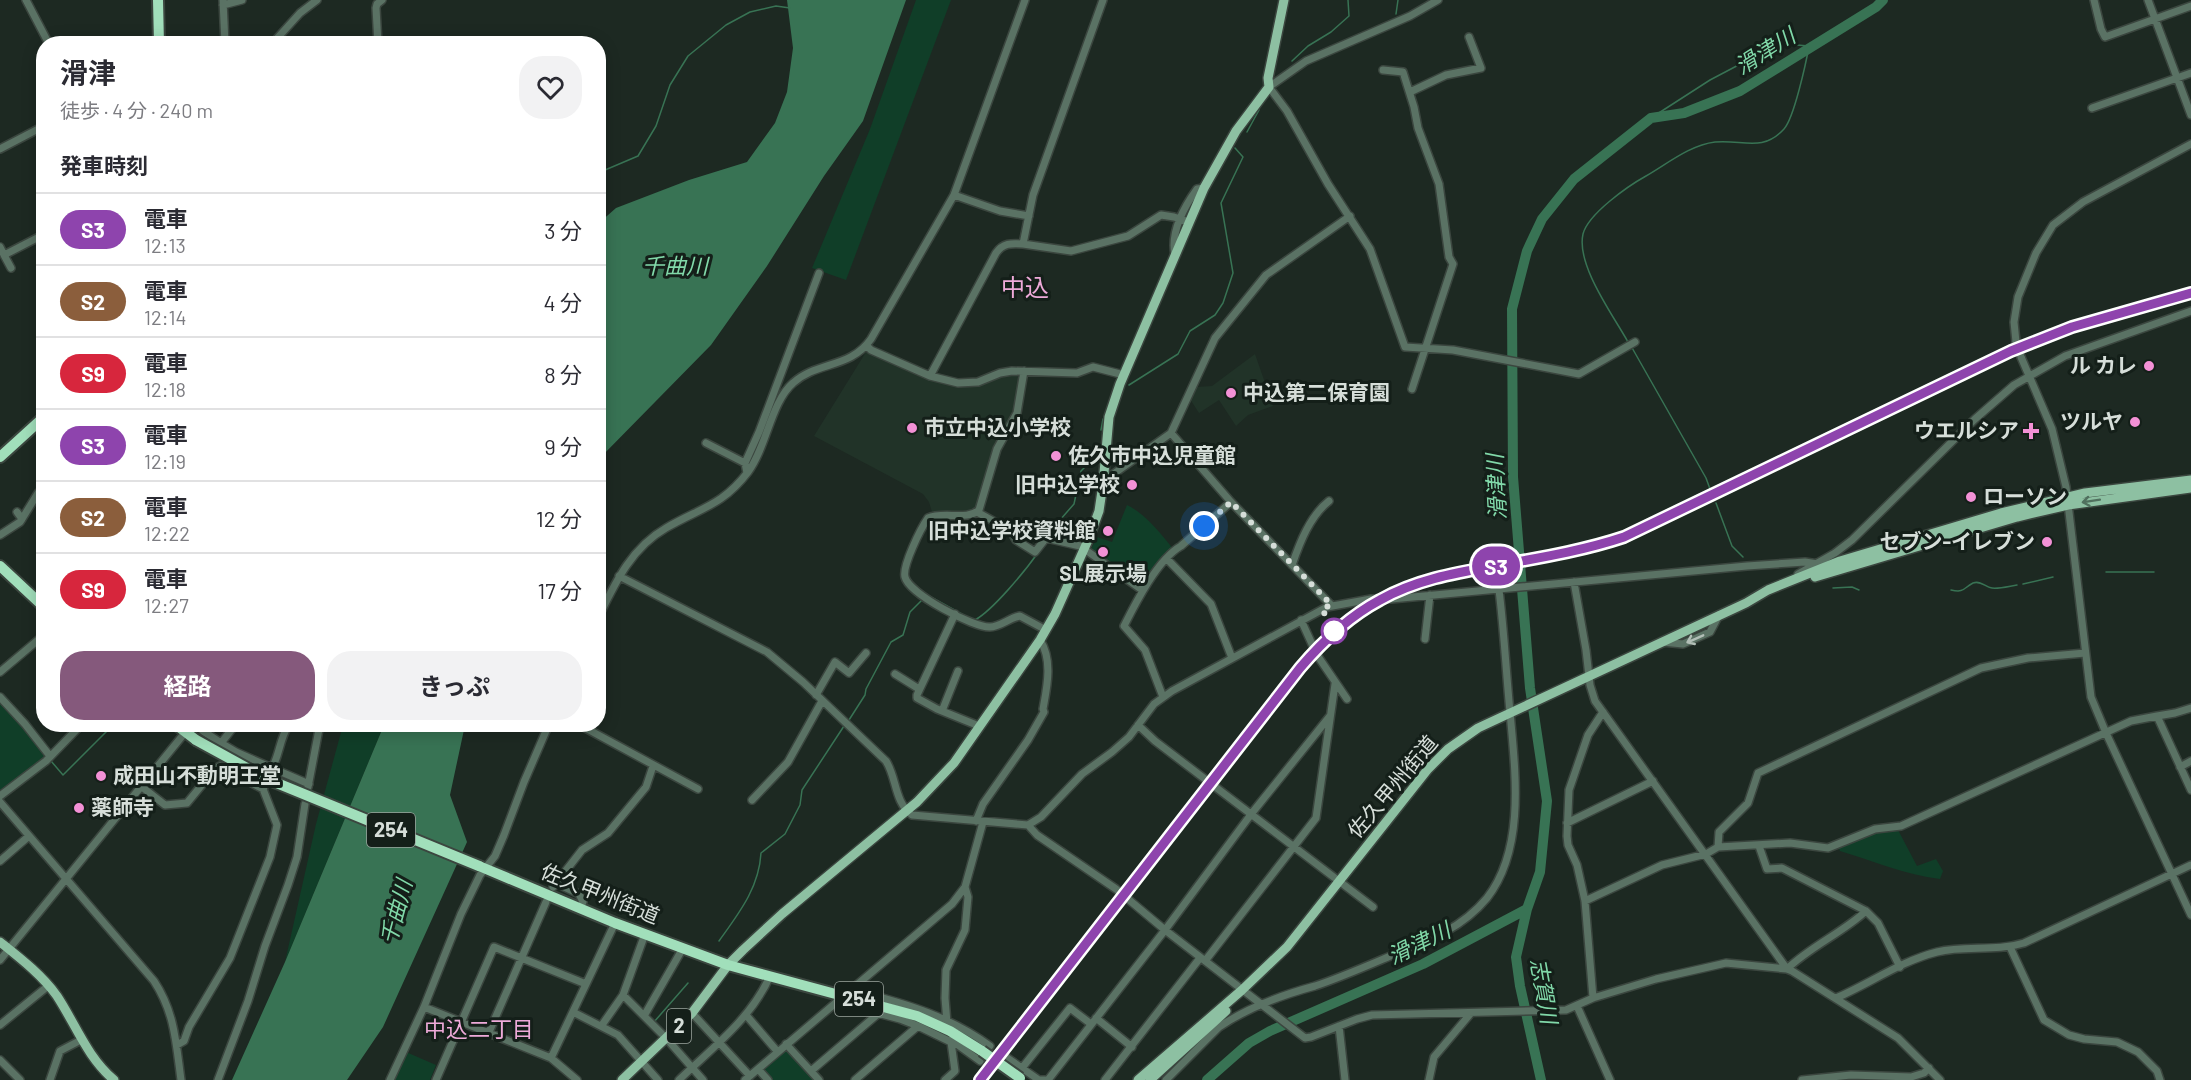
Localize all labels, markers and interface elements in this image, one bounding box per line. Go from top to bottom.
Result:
water label: 滑津川 [1730,21,1801,79]
text: 滑津 [60,55,116,89]
button: heart [519,56,582,119]
text: 徒歩 · 4 分 · 240 m [60,98,213,122]
text: 発車時刻 [60,152,148,178]
text: 電車 [144,205,188,231]
text: S3 [81,217,105,242]
text: 3 分 [544,217,582,243]
text: 12:13 [144,233,186,257]
water label: 千曲川 [642,252,710,278]
district label: 中込 [1001,272,1049,301]
text: 電車 [144,277,188,303]
text: S2 [81,289,105,314]
text: 4 分 [543,289,582,315]
text: 12:14 [144,305,187,329]
text: 電車 [144,349,188,375]
place label: ル カレ [2070,352,2137,377]
marker: ル カレ [2142,359,2156,373]
text: S9 [81,361,105,386]
text: 8 分 [544,361,582,387]
text: 12:18 [144,377,186,401]
place label: 中込第二保育園 [1243,379,1390,404]
marker: 中込第二保育園 [1224,386,1238,400]
place label: ツルヤ [2060,408,2123,433]
place label: 市立中込小学校 [924,414,1071,439]
marker: ツルヤ [2128,415,2142,429]
place label: ウエルシア [1914,417,2019,442]
text: 電車 [144,421,188,447]
marker: 市立中込小学校 [905,421,919,435]
marker: ウエルシア [2024,424,2038,438]
text: S3 [81,433,105,458]
text: 9 分 [544,433,582,459]
place label: 佐久市中込児童館 [1068,442,1236,467]
text: 12:19 [144,449,186,473]
marker: 佐久市中込児童館 [1049,449,1063,463]
water label: 滑津川 [1480,451,1510,521]
place label: 旧中込学校 [1015,471,1120,496]
marker: 旧中込学校 [1125,478,1139,492]
place label: ローソン [1983,483,2067,508]
marker: ローソン [1964,490,1978,504]
text: 電車 [144,493,188,519]
one-way arrow [2082,496,2102,507]
text: S2 [81,505,105,530]
text: 12 分 [536,505,582,531]
your location [1189,511,1219,541]
place label: 旧中込学校資料館 [928,517,1096,542]
text: 12:22 [144,521,190,545]
marker: 旧中込学校資料館 [1101,524,1115,538]
place label: セブン-イレブン [1879,528,2035,553]
marker: セブン-イレブン [2040,535,2054,549]
marker: SL展示場 [1096,545,1110,559]
line badge: S3 [1469,546,1523,586]
text: S3 [1484,554,1508,579]
place label: SL展示場 [1059,560,1147,585]
text: 電車 [144,565,188,591]
text: S9 [81,577,105,602]
text: 17 分 [537,577,582,603]
text: 12:27 [144,593,189,617]
unlabelled marker [1321,618,1347,644]
one-way arrow [1686,634,1705,645]
button: 経路 [60,651,315,720]
button: きっぷ [327,651,582,720]
street label: 佐久甲州街道 [1342,730,1442,842]
place label: 成田山不動明王堂 [113,762,281,787]
marker: 成田山不動明王堂 [94,769,108,783]
place label: 薬師寺 [91,794,154,819]
marker: 薬師寺 [72,801,86,815]
road number: 254 [367,813,415,847]
street label: 佐久甲州街道 [537,857,664,928]
water label: 千曲川 [374,875,417,947]
water label: 滑津川 [1383,915,1456,968]
water label: 志賀川 [1526,956,1564,1028]
road number: 254 [835,982,883,1016]
road number: 2 [667,1009,691,1043]
district label: 中込二丁目 [424,1015,534,1041]

